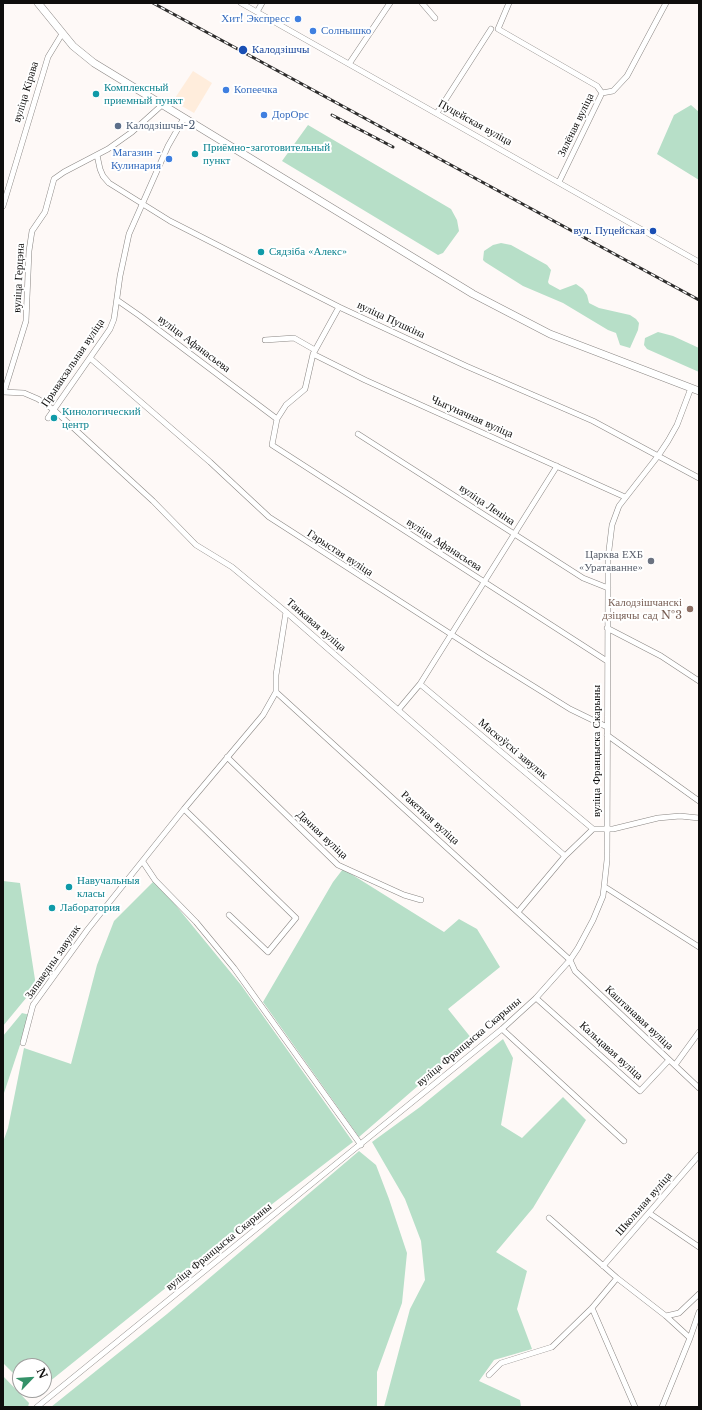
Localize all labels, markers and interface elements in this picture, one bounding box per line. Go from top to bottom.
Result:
place label: Хит! Экспресс [221,12,290,26]
marker: Хит! Экспресс [293,14,303,24]
place label: Солнышко [321,24,371,38]
marker: Солнышко [308,26,318,36]
place label: Калодзішчы [252,43,309,57]
marker: Калодзішчы [237,44,249,56]
street label: вуліца Кірава [10,60,42,124]
place label: Комплексный приемный пункт [104,81,183,107]
place label: Копеечка [234,83,277,97]
marker: Копеечка [221,85,231,95]
marker: Комплексный приемный пункт [91,89,101,99]
street label: Зялёная вуліца [555,91,597,159]
street label: Пуцейская вуліца [436,97,514,149]
place label: ДорОрс [272,108,309,122]
marker: ДорОрс [259,110,269,120]
place label: Калодзішчы-2 [126,119,195,133]
marker: Калодзішчы-2 [113,121,123,131]
place label: Приёмно-заготовительный пункт [203,141,330,167]
place label: Магазин - Кулинария [111,146,161,172]
marker: Приёмно-заготовительный пункт [190,149,200,159]
marker: Магазин - Кулинария [164,154,174,164]
place label: вул. Пуцейская [574,224,645,238]
marker: вул. Пуцейская [648,226,658,236]
street label: вуліца Герцэна [11,243,27,313]
place label: Сядзіба «Алекс» [269,245,347,259]
marker: Сядзіба «Алекс» [256,247,266,257]
street label: вуліца Пушкіна [355,299,427,341]
street label: вуліца Афанасьева [155,312,233,376]
street label: Прывакзальная вуліца [38,316,108,410]
street label: Чыгуначная вуліца [429,393,515,441]
place label: Кинологический центр [62,405,141,431]
marker: Кинологический центр [49,413,59,423]
street label: вуліца Леніна [457,482,517,528]
street label: вуліца Афанасьева [404,516,484,574]
street label: Гарыстая вуліца [305,527,375,579]
place label: Царква ЕХБ «Уратаванне» [579,548,643,574]
marker: Царква ЕХБ «Уратаванне» [646,556,656,566]
street label: Танкавая вуліца [284,596,348,654]
place label: Калодзішчанскі дзіцячы сад №3 [602,596,682,622]
marker: Калодзішчанскі дзіцячы сад №3 [685,604,695,614]
street label: вуліца Францыска Скарыны [590,685,604,817]
street label: Маскоўскі завулак [476,716,550,782]
street label: Ракетная вуліца [398,788,462,848]
street label: Дачная вуліца [294,808,350,862]
place label: Навучальныя класы [77,874,139,900]
marker: Навучальныя класы [64,882,74,892]
place label: Лаборатория [60,901,120,915]
marker: Лаборатория [47,903,57,913]
street label: Запаведны завулак [22,922,84,1002]
street label: Каштанавая вуліца [602,983,676,1053]
street label: вуліца Францыска Скарыны [414,994,524,1090]
street label: Кальцавая вуліца [577,1019,645,1083]
street label: Школьная вуліца [613,1170,675,1238]
street label: вуліца Францыска Скарыны [163,1200,275,1294]
north arrow [12,1358,52,1398]
text: N [33,1366,50,1381]

